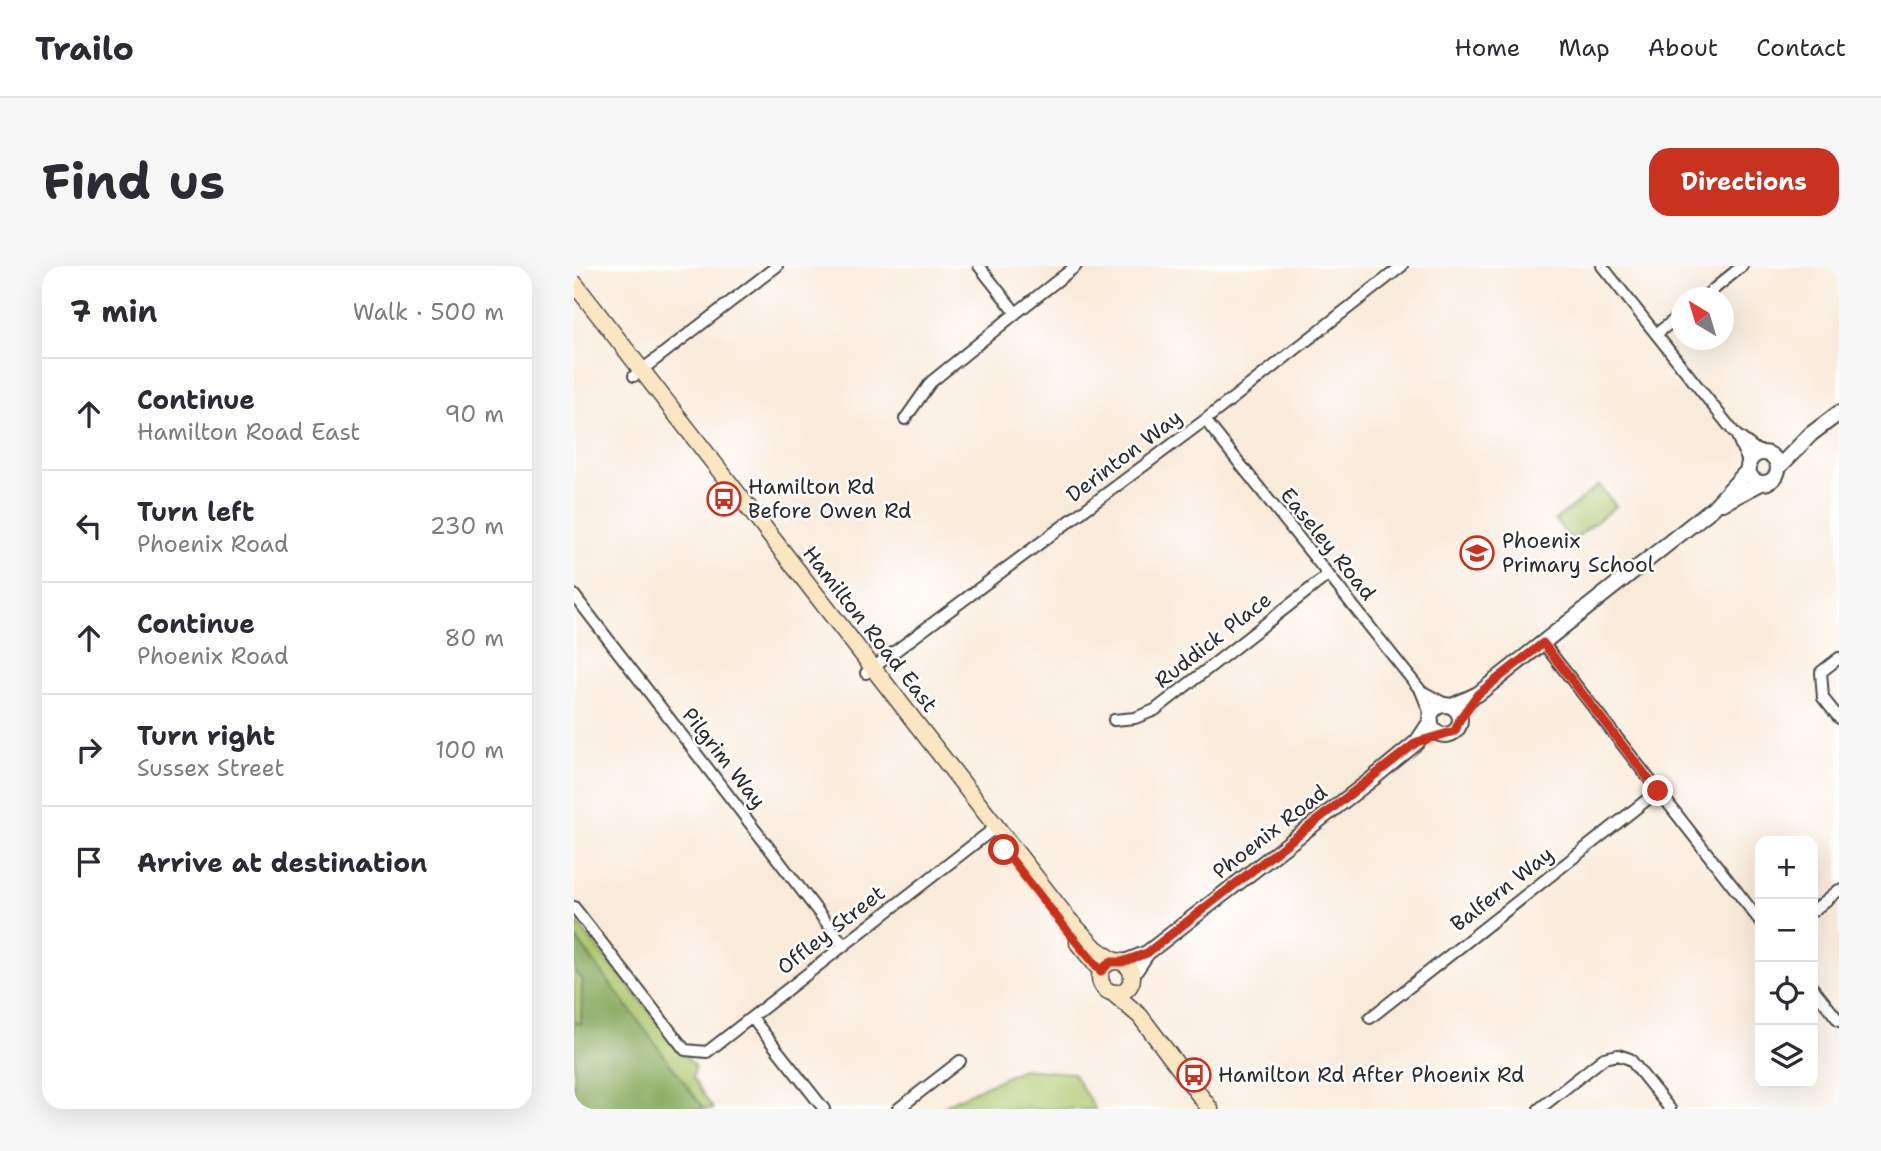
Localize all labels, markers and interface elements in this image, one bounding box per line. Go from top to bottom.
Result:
text: Trailo [35,26,134,71]
text: Home [1454,32,1520,64]
text: Map [1558,32,1610,64]
text: About [1648,32,1718,64]
text: Contact [1756,32,1846,64]
button: Directions [1649,148,1839,216]
text: Find us [42,149,225,215]
north arrow [1671,287,1734,350]
text: 7 min [70,291,157,332]
text: Walk · 500 m [353,297,504,327]
text: Continue [137,382,255,417]
icon: ahead [70,395,108,433]
text: 90 m [444,399,504,429]
street label: Derinton Way [1061,403,1187,509]
text: Hamilton Road East [137,417,360,447]
place label: Hamilton Rd Before Owen Rd [748,473,911,525]
bus stop icon: Hamilton Rd Before Owen Rd [705,480,743,518]
street label: Easeley Road [1274,482,1382,606]
text: Turn left [137,494,254,529]
icon: left [70,507,108,545]
text: 230 m [430,511,504,541]
place label: Phoenix Primary School [1502,527,1655,579]
text: Phoenix Road [137,529,289,559]
school or university icon: Phoenix Primary School [1458,534,1496,572]
street label: Hamilton Road East [796,540,944,718]
street label: Ruddick Place [1149,586,1277,694]
text: Continue [137,606,255,641]
icon: ahead [70,619,108,657]
text: 80 m [445,623,504,653]
text: Phoenix Road [137,641,289,671]
street label: Pilgrim Way [676,702,772,814]
text: Turn right [137,718,275,753]
icon: right [70,731,108,769]
text: 100 m [435,735,504,765]
text: Sussex Street [137,753,285,783]
route end [1642,775,1673,806]
street label: Phoenix Road [1207,778,1333,886]
route start [988,834,1019,865]
map controls [1755,836,1818,1088]
button: + [1755,836,1818,899]
street label: Balfern Way [1445,840,1559,938]
icon: arrive [70,843,108,881]
text: Arrive at destination [137,845,427,880]
street label: Offley Street [771,879,891,981]
button: − [1755,899,1818,962]
button: locate [1755,962,1818,1025]
button: layers [1755,1025,1818,1088]
bus stop icon: Hamilton Rd After Phoenix Rd [1175,1056,1213,1094]
place label: Hamilton Rd After Phoenix Rd [1218,1061,1524,1089]

